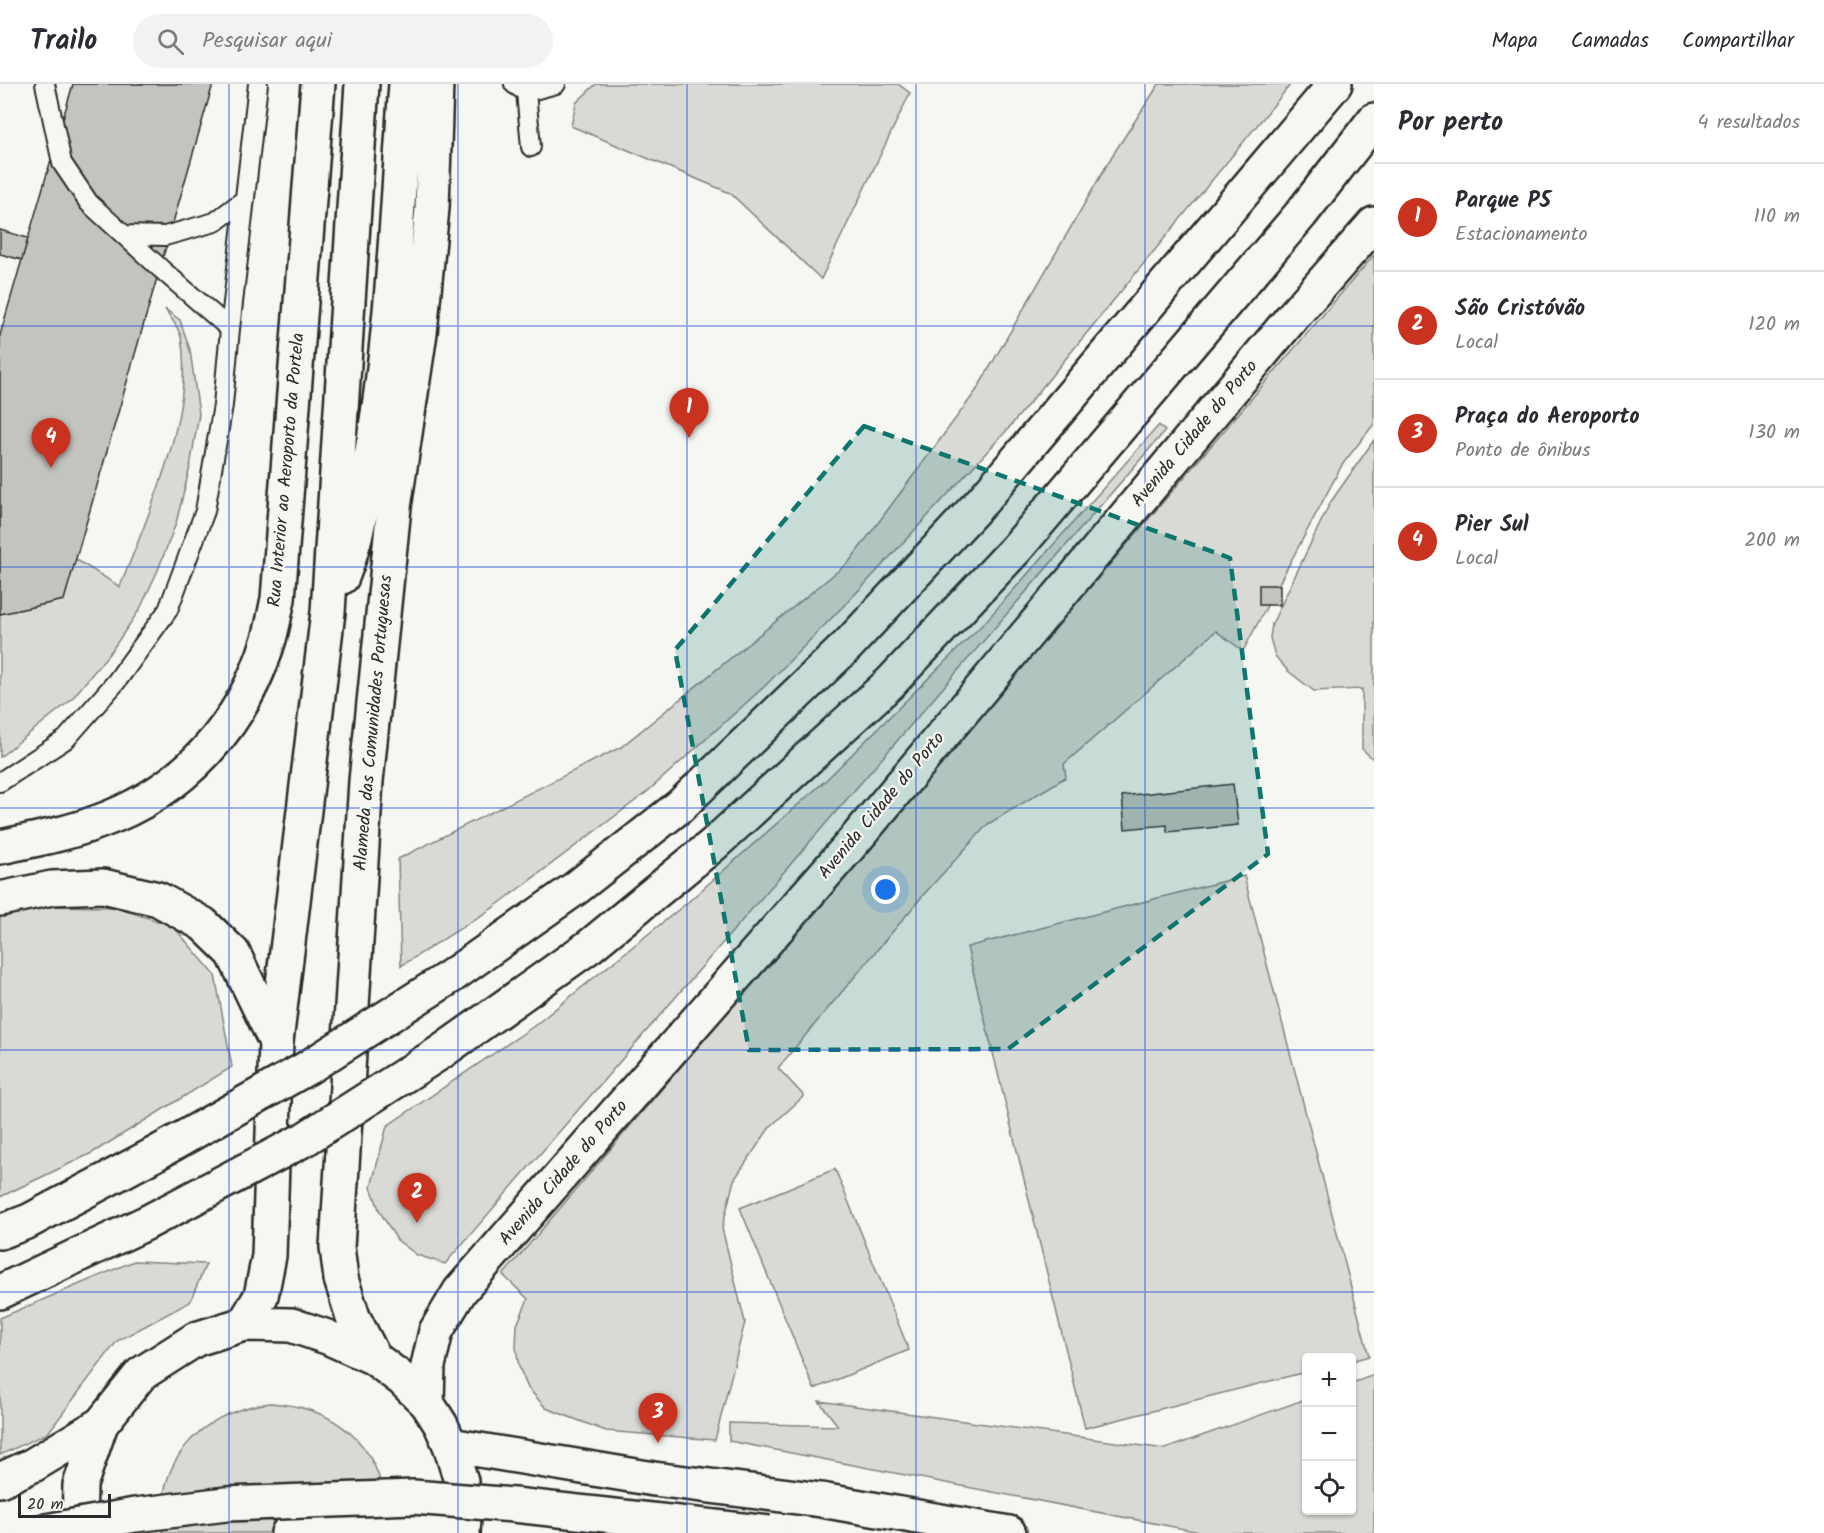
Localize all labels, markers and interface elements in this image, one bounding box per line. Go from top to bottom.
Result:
search box [133,14,553,68]
text: Trailo [30,19,97,64]
text: Pesquisar aqui [202,24,332,59]
icon: search [154,25,187,58]
text: Mapa [1491,25,1538,58]
text: Camadas [1571,25,1649,58]
text: Compartilhar [1682,25,1794,58]
text: Por perto [1398,102,1503,144]
text: 4 resultados [1698,107,1800,139]
text: Parque P5 [1455,184,1551,219]
text: 1 [1414,201,1421,233]
text: 110 m [1754,201,1800,233]
text: Estacionamento [1455,219,1587,251]
text: São Cristóvão [1455,292,1585,327]
text: 2 [1412,309,1423,341]
text: 120 m [1748,309,1800,341]
text: Local [1455,327,1498,359]
street label: Rua Interior ao Aeroporto da Portela [261,332,313,608]
street label: Avenida Cidade do Porto [1124,354,1266,514]
pin: 1 [670,388,708,438]
text: Praça do Aeroporto [1455,400,1640,435]
text: 3 [1412,417,1423,449]
text: 130 m [1748,417,1800,449]
pin: 4 [32,418,70,468]
text: Ponto de ônibus [1455,435,1591,467]
text: Pier Sul [1455,508,1529,543]
text: 4 [1412,525,1423,557]
text: 200 m [1744,525,1800,557]
text: Local [1455,543,1498,575]
street label: Alameda das Comunidades Portuguesas [347,573,401,872]
street label: Avenida Cidade do Porto [811,726,953,886]
your location [871,875,900,904]
street label: Avenida Cidade do Porto [492,1094,636,1252]
pin: 2 [398,1174,436,1223]
map controls [1302,1353,1356,1515]
button: + [1302,1353,1356,1407]
pin: 3 [638,1394,678,1443]
button: − [1302,1407,1356,1461]
button: locate [1302,1461,1356,1515]
scale bar [18,1491,111,1518]
text: 20 m [27,1492,63,1517]

